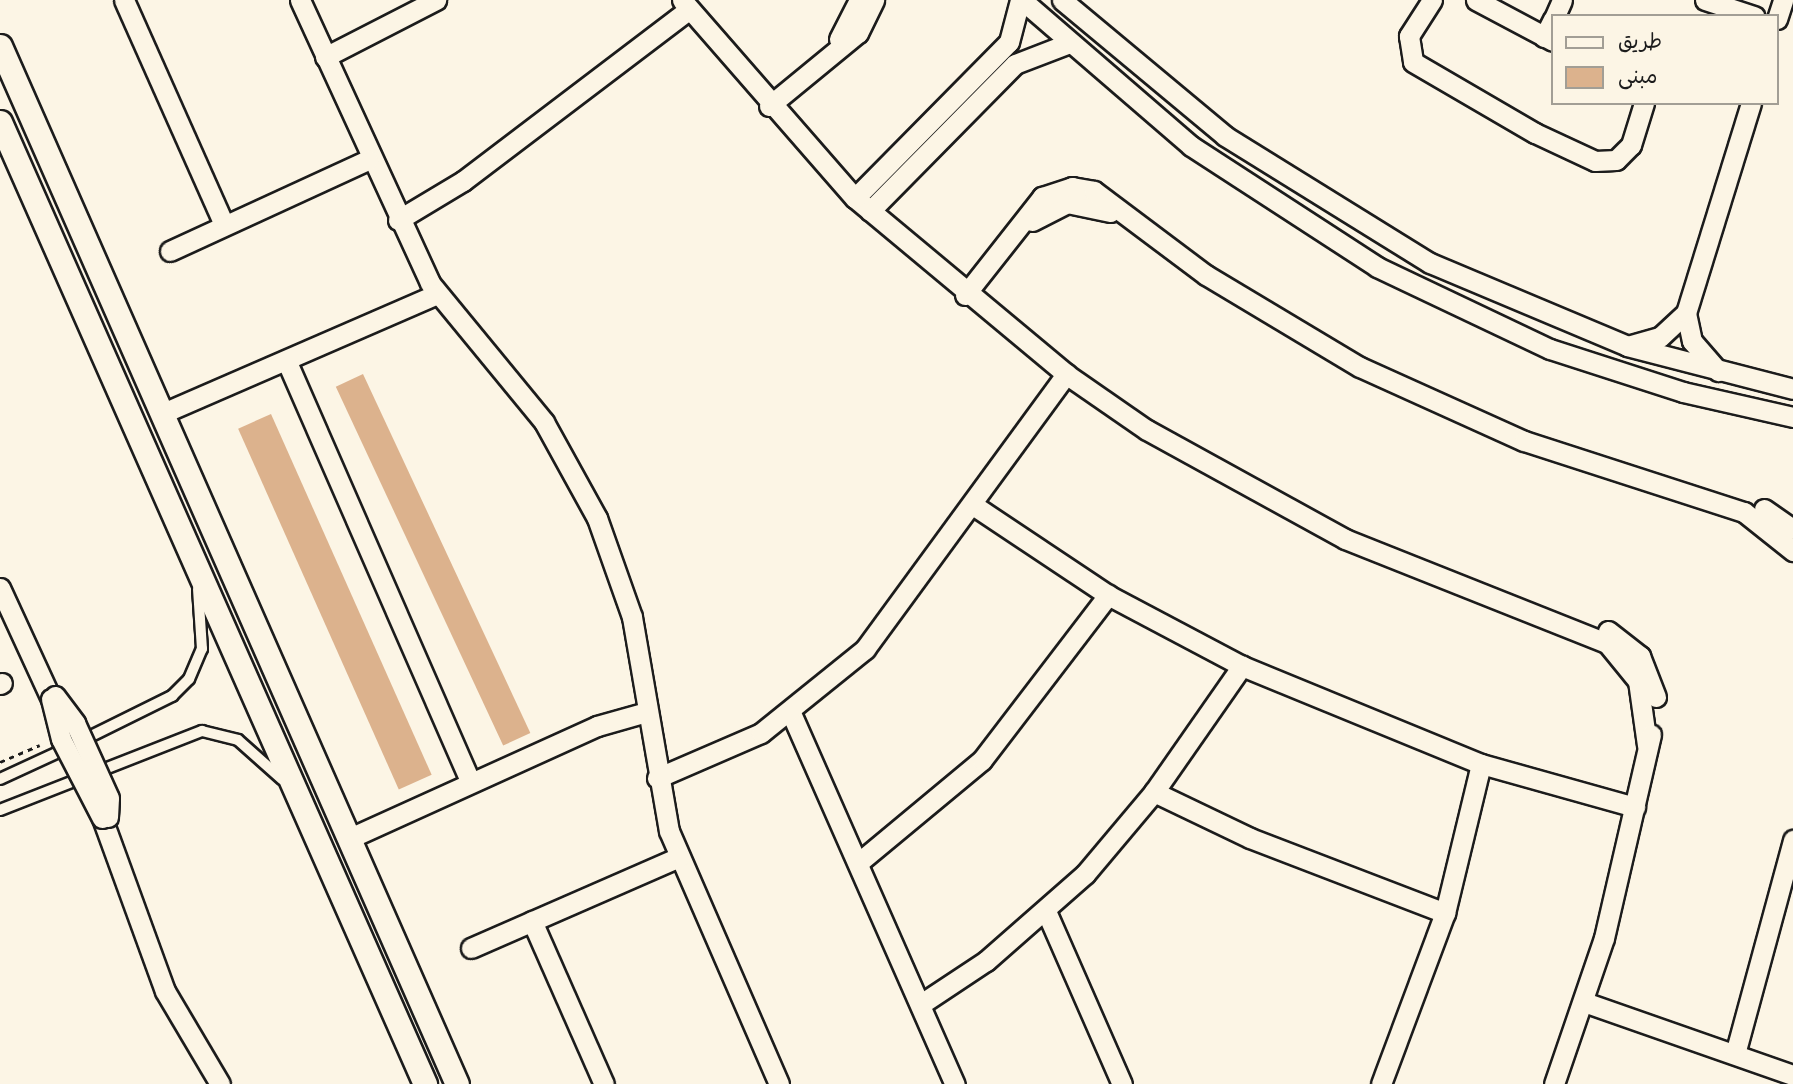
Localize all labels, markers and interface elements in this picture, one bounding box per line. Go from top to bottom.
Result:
legend [1552,14,1779,105]
text: طريق [1618,28,1662,54]
text: مبنى [1618,63,1657,89]

